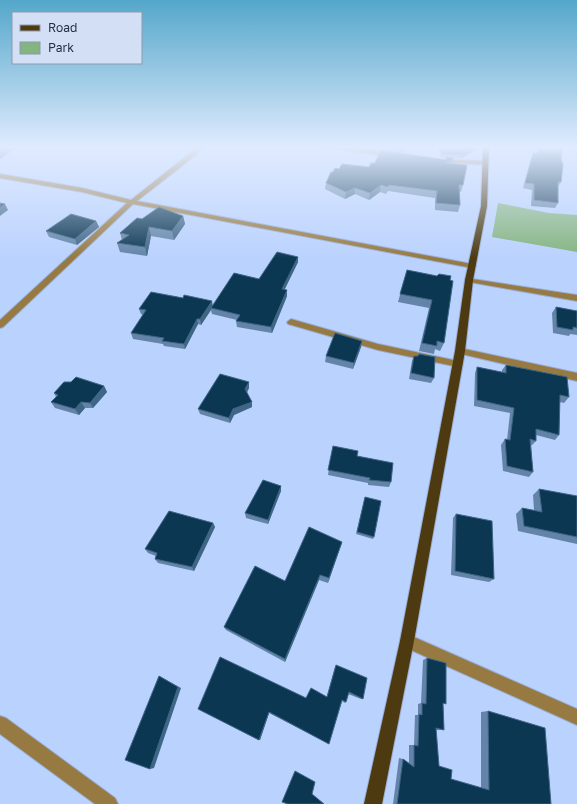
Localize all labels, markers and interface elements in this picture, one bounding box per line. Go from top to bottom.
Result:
legend [12,12,142,64]
text: Road [48,20,77,35]
text: Park [48,40,74,55]

